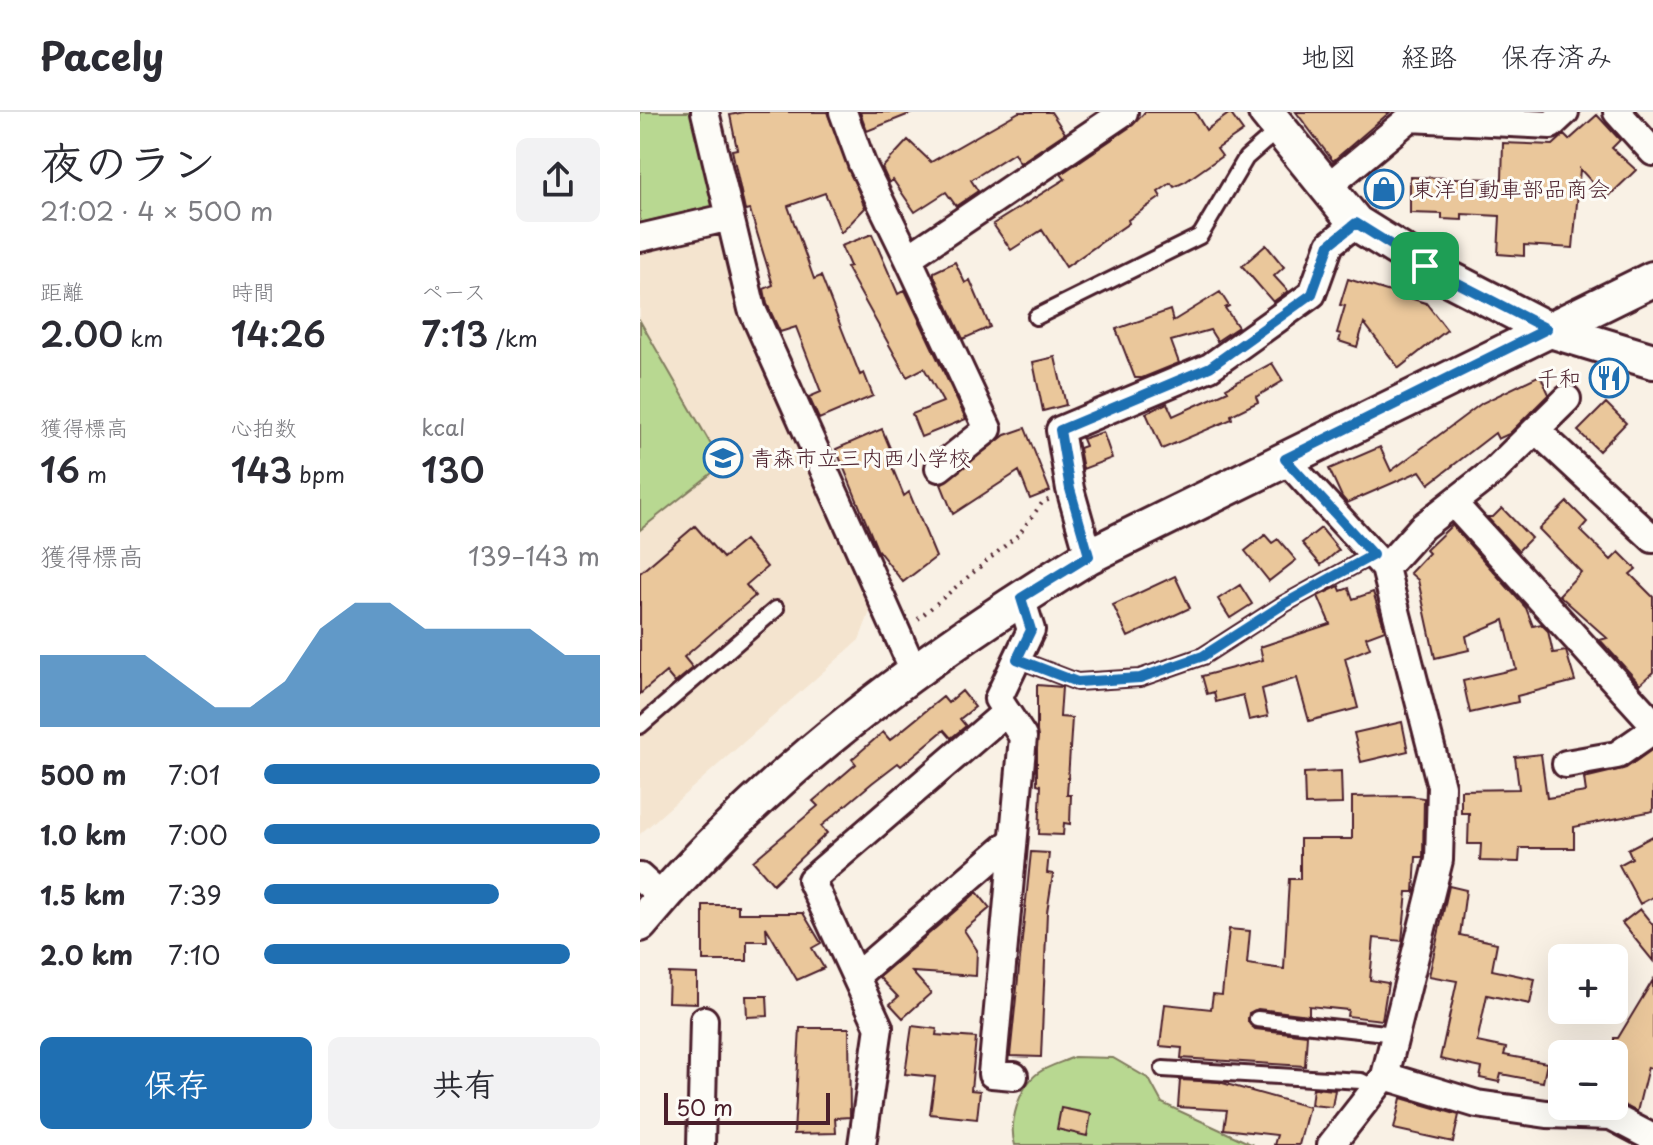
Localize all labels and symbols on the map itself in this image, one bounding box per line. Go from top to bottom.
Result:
shop icon: 東洋自動車部品商会 [1363,168,1405,210]
place label: 東洋自動車部品商会 [1412,171,1610,204]
pin [1391,232,1459,300]
restaurant icon: 千和 [1588,357,1630,399]
place label: 千和 [1537,360,1581,393]
school or university icon: 青森市立三内西小学校 [702,437,744,479]
place label: 青森市立三内西小学校 [751,440,971,473]
scale bar [664,1089,830,1125]

